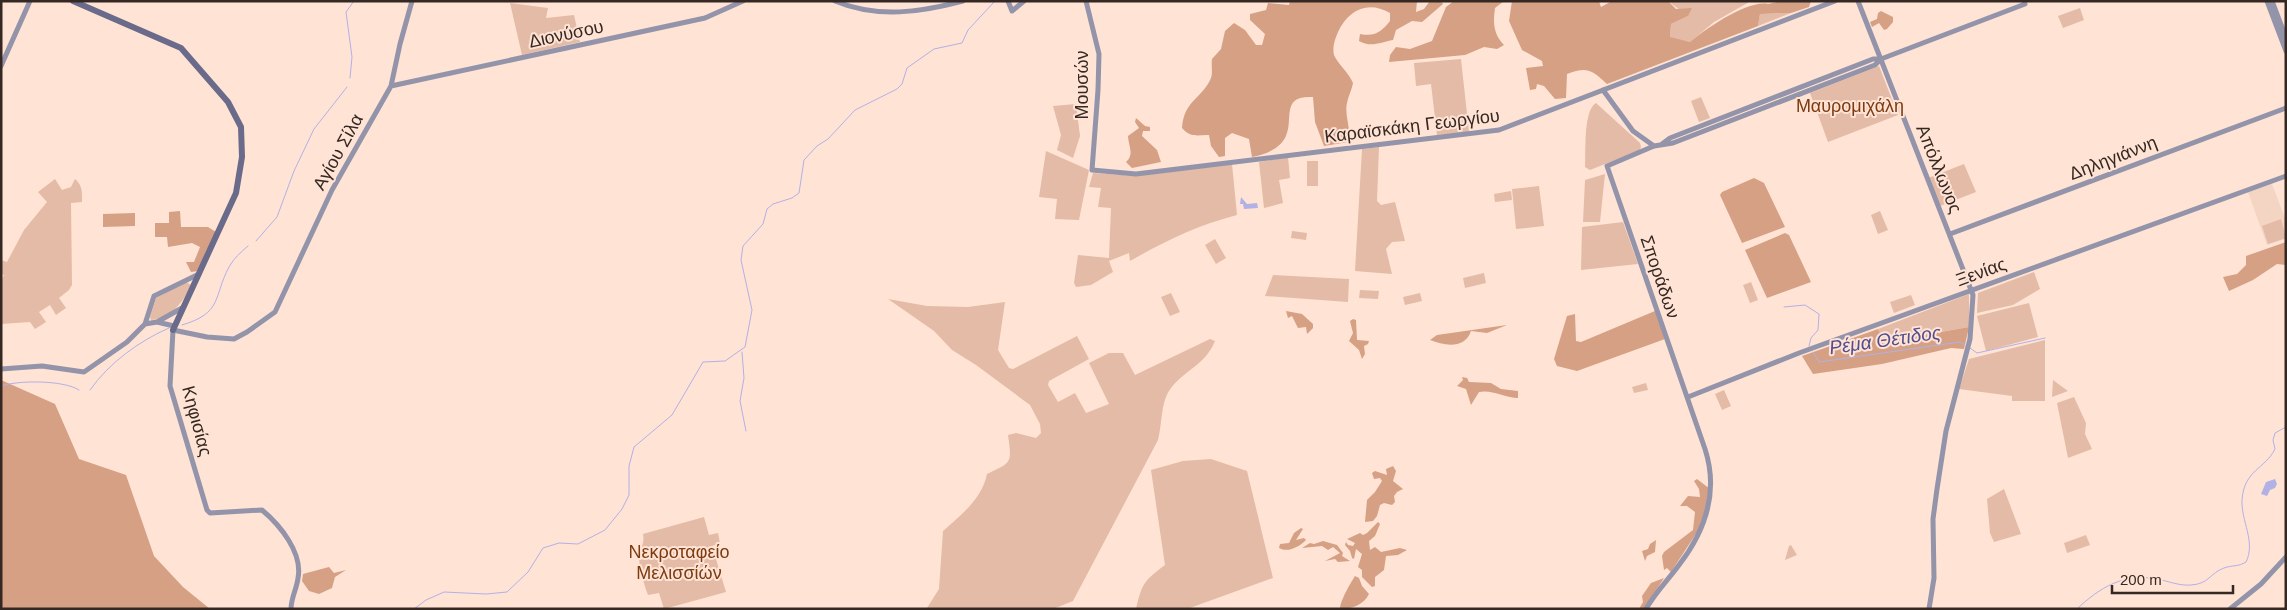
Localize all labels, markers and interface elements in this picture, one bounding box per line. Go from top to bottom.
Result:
street label: Διονύσου [527,16,605,52]
street label: Μουσών [1072,50,1092,120]
park label: Μαυρομιχάλη [1796,96,1904,116]
street label: Καραϊσκάκη Γεωργίου [1323,105,1501,147]
street label: Αγίου Σίλα [309,111,367,193]
street label: Απόλλωνος [1912,122,1966,216]
street label: Δηληγιάννη [2066,132,2160,184]
street label: Σποράδων [1637,233,1683,321]
street label: Ξενίας [1953,254,2009,290]
water label: Ρέμα Θέτιδος [1828,322,1943,358]
street label: Κηφισίας [178,384,216,459]
park label: Νεκροταφείο Μελισσίών [629,542,730,583]
scale bar [2112,562,2233,594]
text: 200 m [2120,571,2162,588]

